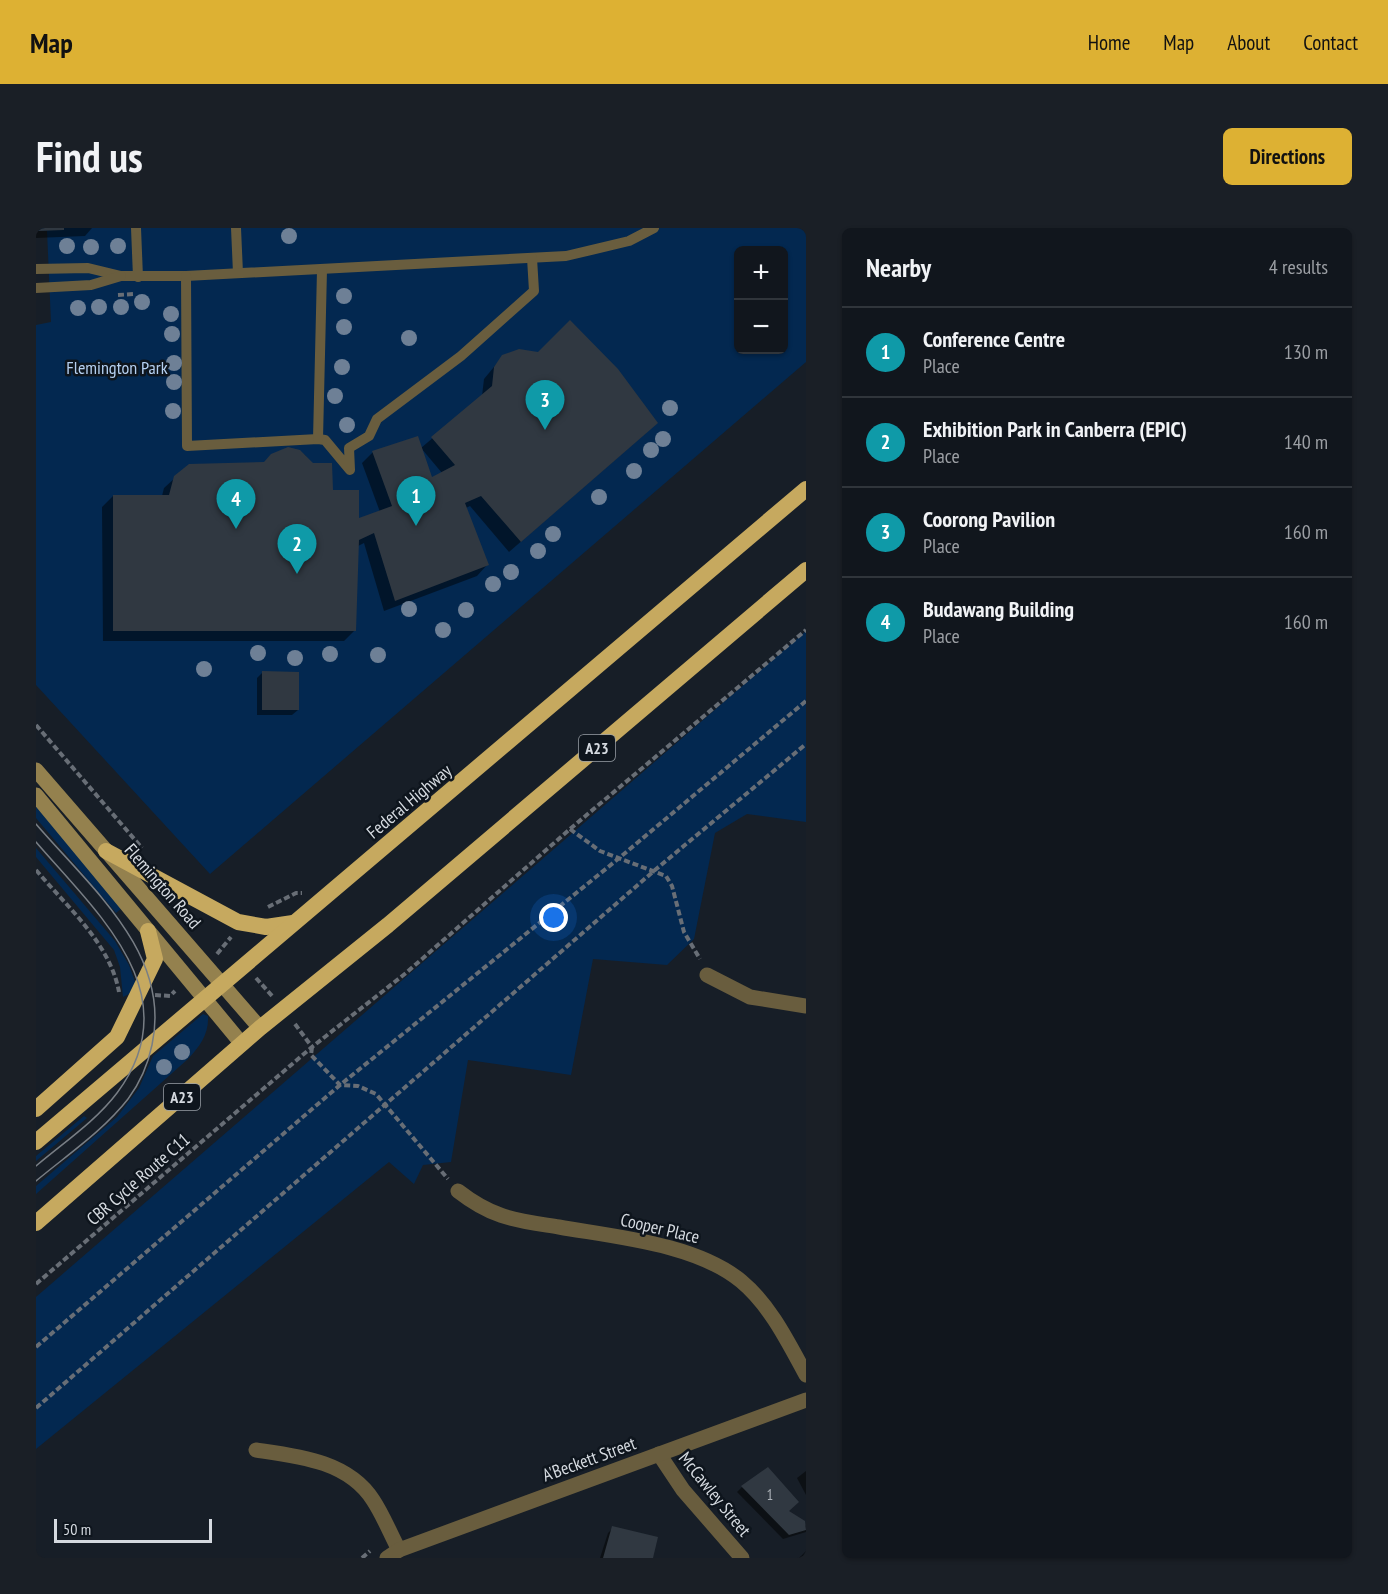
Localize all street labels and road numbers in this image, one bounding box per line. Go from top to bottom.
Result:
road number: A23 [579,735,615,761]
street label: Federal Highway [362,759,456,843]
street label: Flemington Road [120,839,206,933]
road number: A23 [164,1084,200,1110]
street label: CBR Cycle Route C11 [82,1128,194,1230]
street label: Cooper Place [618,1208,702,1248]
street label: A'Beckett Street [539,1431,639,1487]
street label: McCawley Street [674,1447,756,1541]

